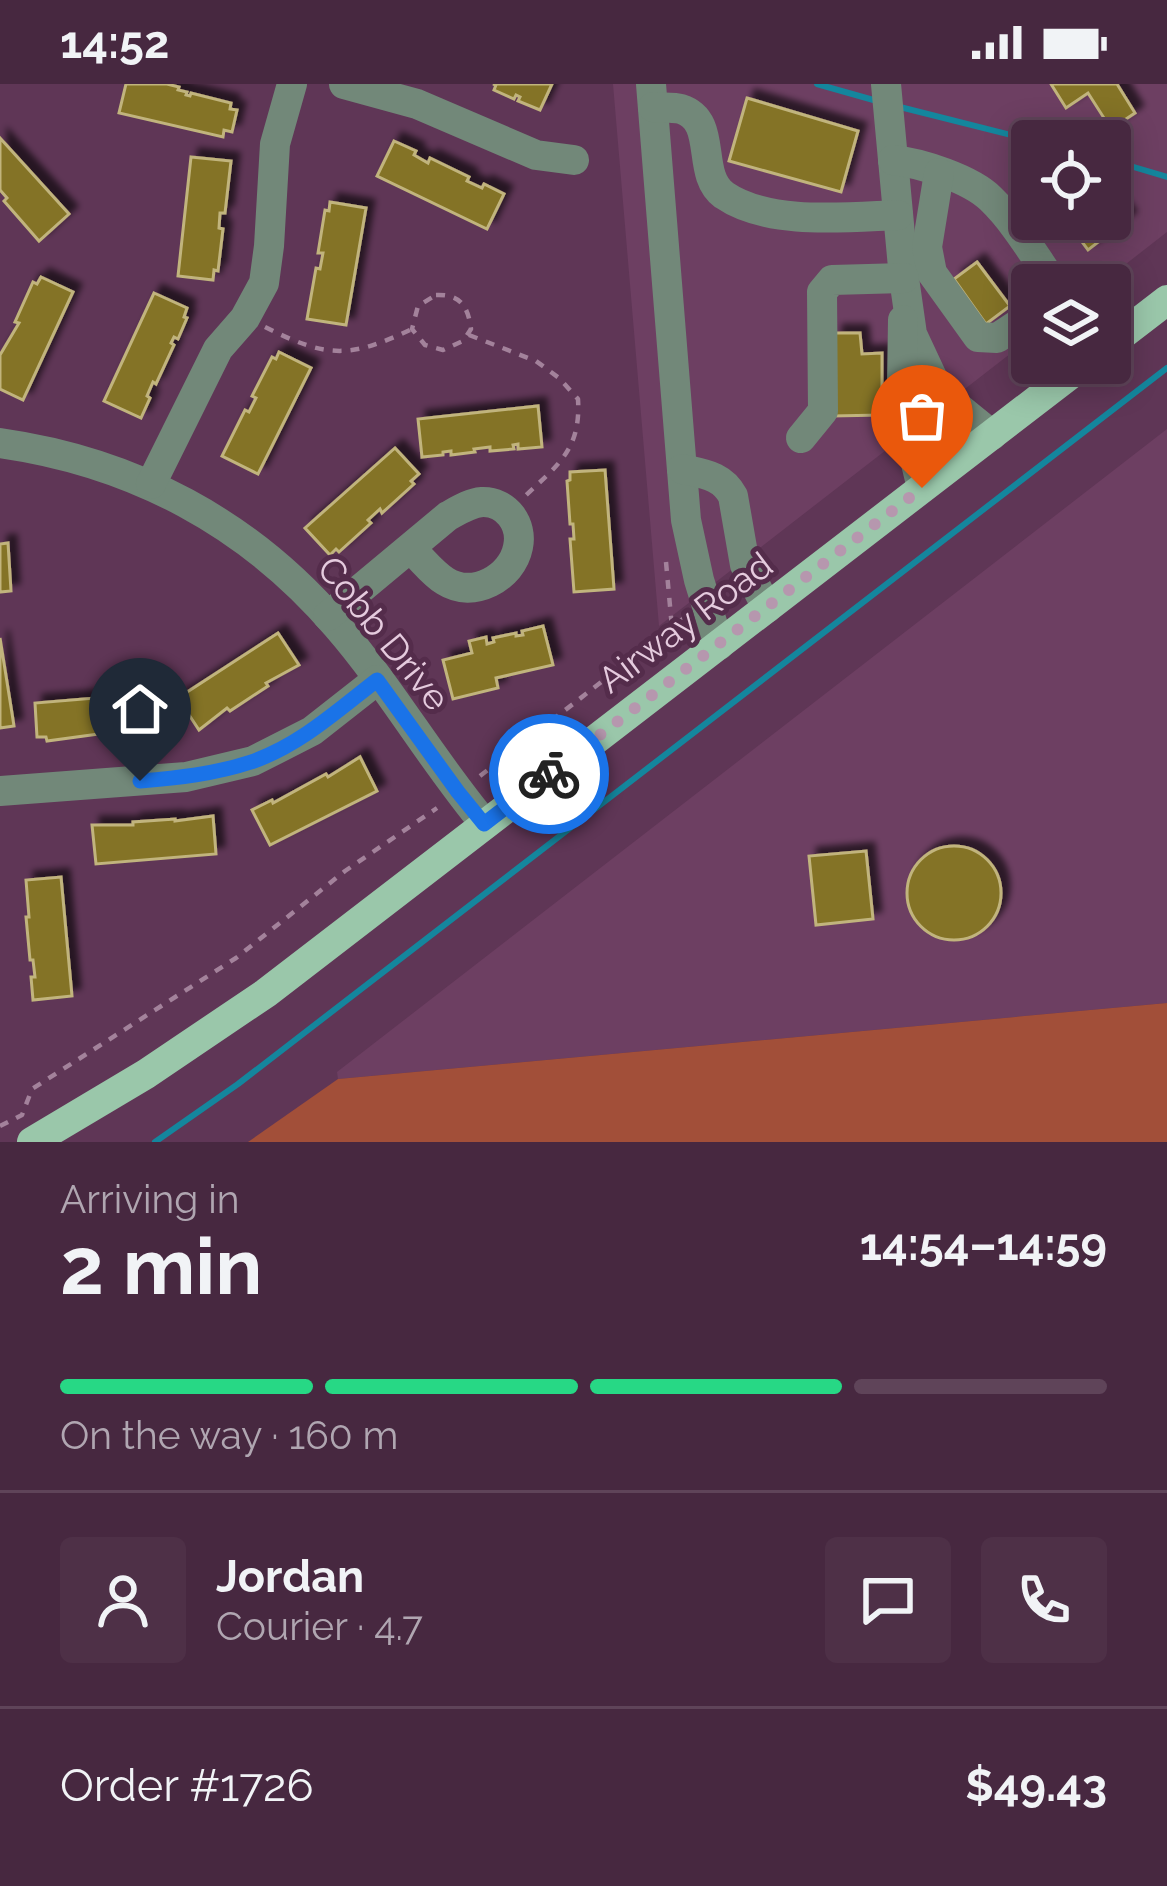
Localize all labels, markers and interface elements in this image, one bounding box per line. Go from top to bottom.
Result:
text: 14:52 [60,16,169,69]
map controls [1011,120,1131,384]
button: locate [1011,120,1131,240]
button: layers [1011,264,1131,384]
pin [871,365,973,488]
icon: bag [889,383,955,449]
street label: Airway Road [590,543,780,701]
street label: Cobb Drive [309,548,459,718]
pin [89,658,191,781]
icon: home [107,676,173,742]
courier [489,714,609,834]
icon: bike [516,741,582,807]
text: Arriving in [60,1176,240,1222]
text: 14:54–14:59 [860,1218,1107,1271]
text: 2 min [60,1221,262,1312]
text: On the way · 160 m [60,1412,398,1458]
button: person [60,1537,186,1663]
button: chat [825,1537,951,1663]
button: phone [981,1537,1107,1663]
text: Jordan [216,1550,364,1603]
text: Courier · 4.7 [216,1603,423,1649]
text: Order #1726 [60,1759,314,1812]
text: $49.43 [965,1759,1107,1812]

